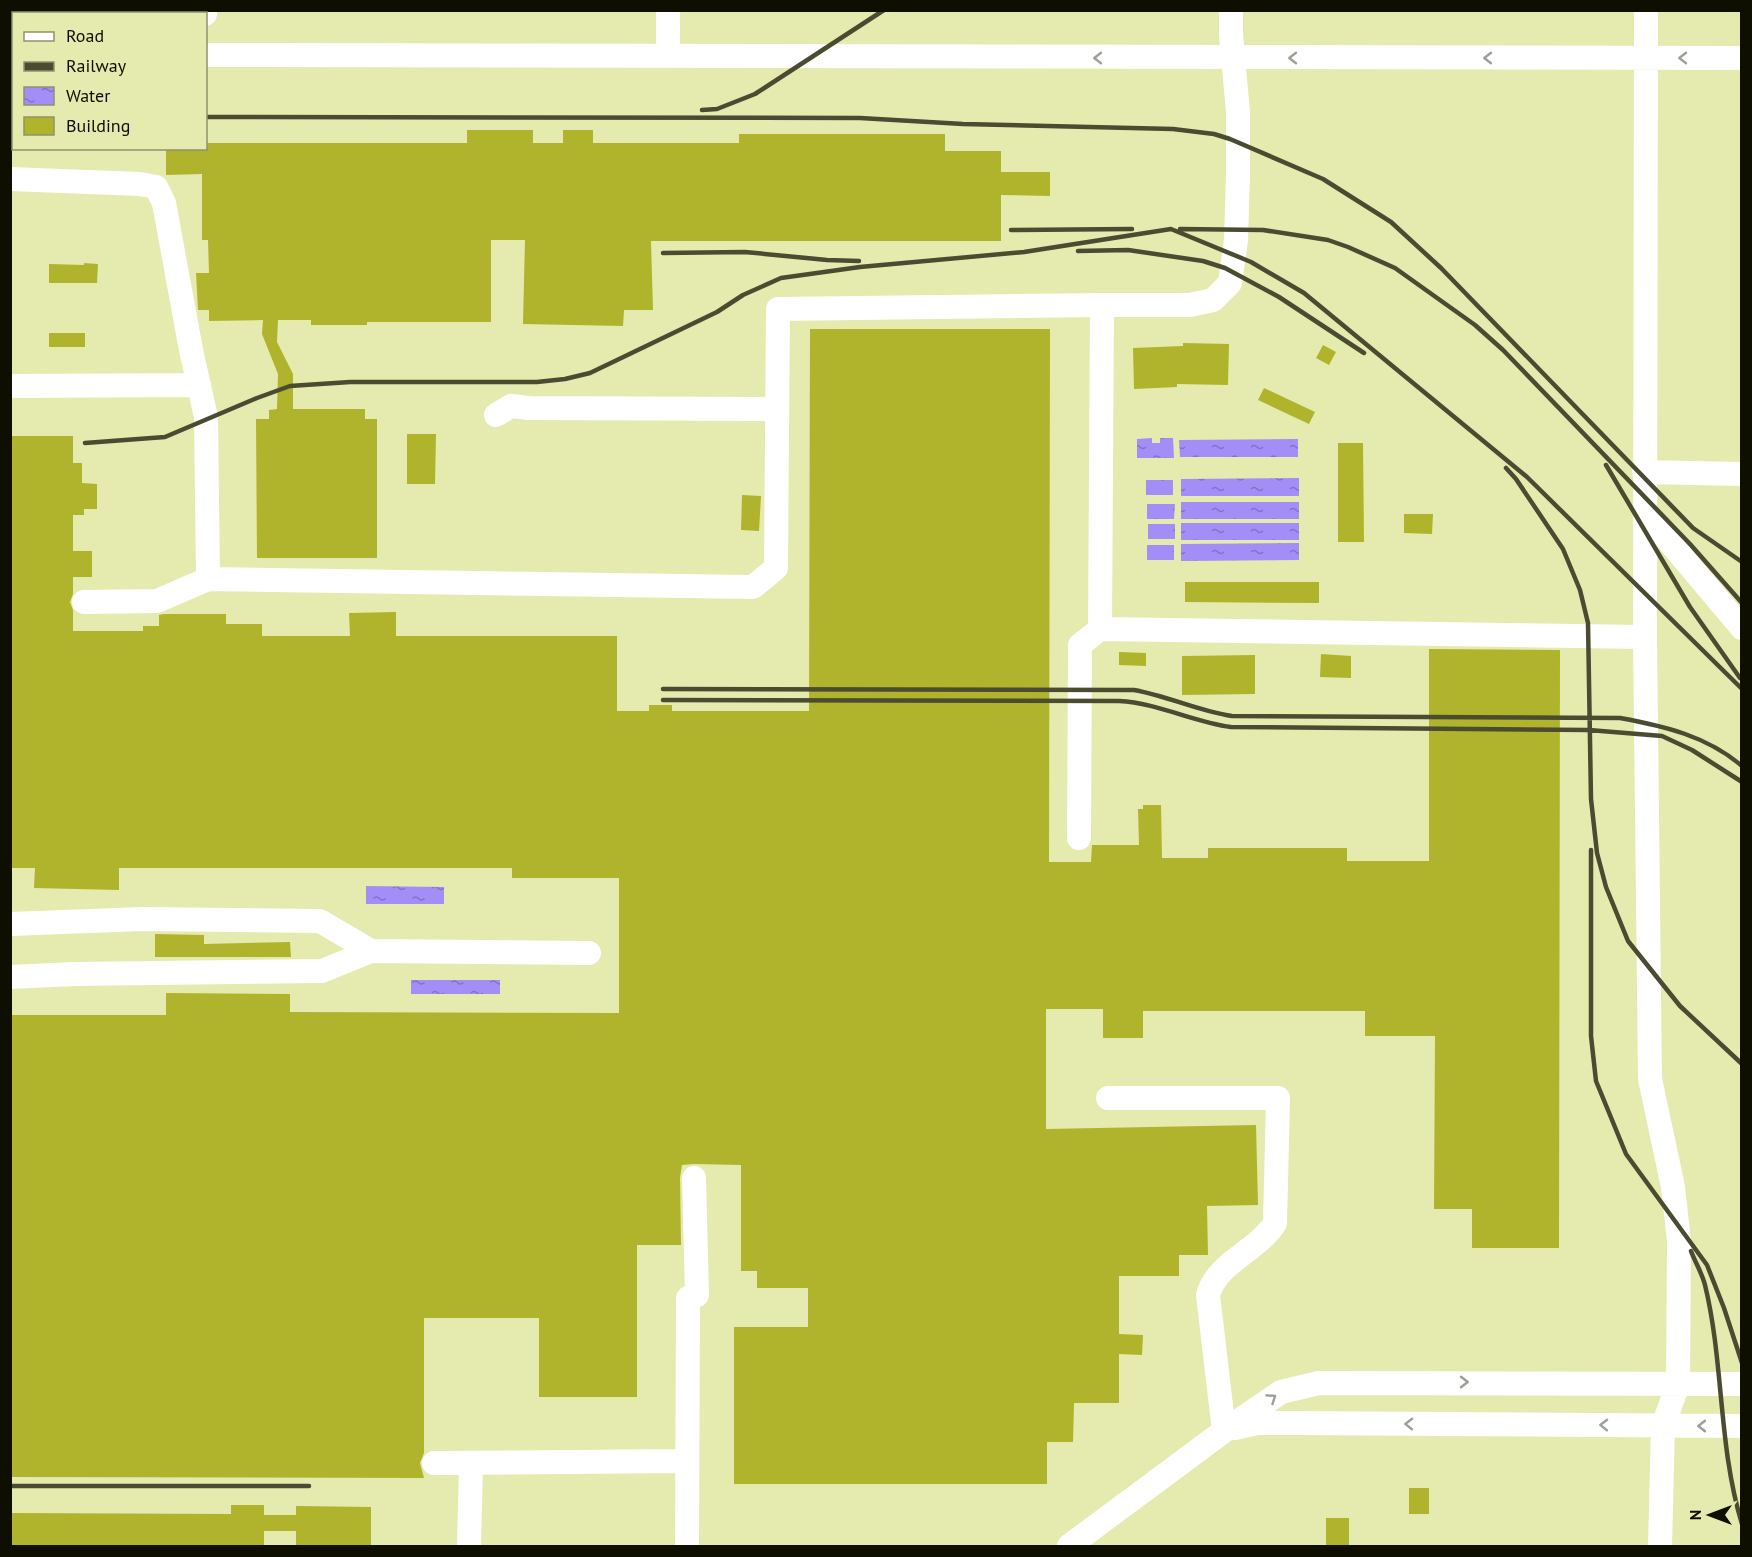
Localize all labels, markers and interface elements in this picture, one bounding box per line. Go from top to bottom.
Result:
legend [12,12,207,150]
text: Road [66,24,104,47]
one-way arrow [1094,52,1103,64]
one-way arrow [1289,52,1298,64]
one-way arrow [1484,52,1493,64]
one-way arrow [1679,52,1688,64]
text: Railway [66,54,127,77]
text: Water [66,84,110,107]
text: Building [66,114,130,137]
one-way arrow [1460,1376,1469,1388]
one-way arrow [1266,1394,1277,1405]
one-way arrow [1405,1418,1414,1430]
one-way arrow [1600,1419,1609,1431]
one-way arrow [1698,1420,1707,1432]
north arrow [1680,1485,1740,1545]
text: N [1685,1510,1705,1520]

